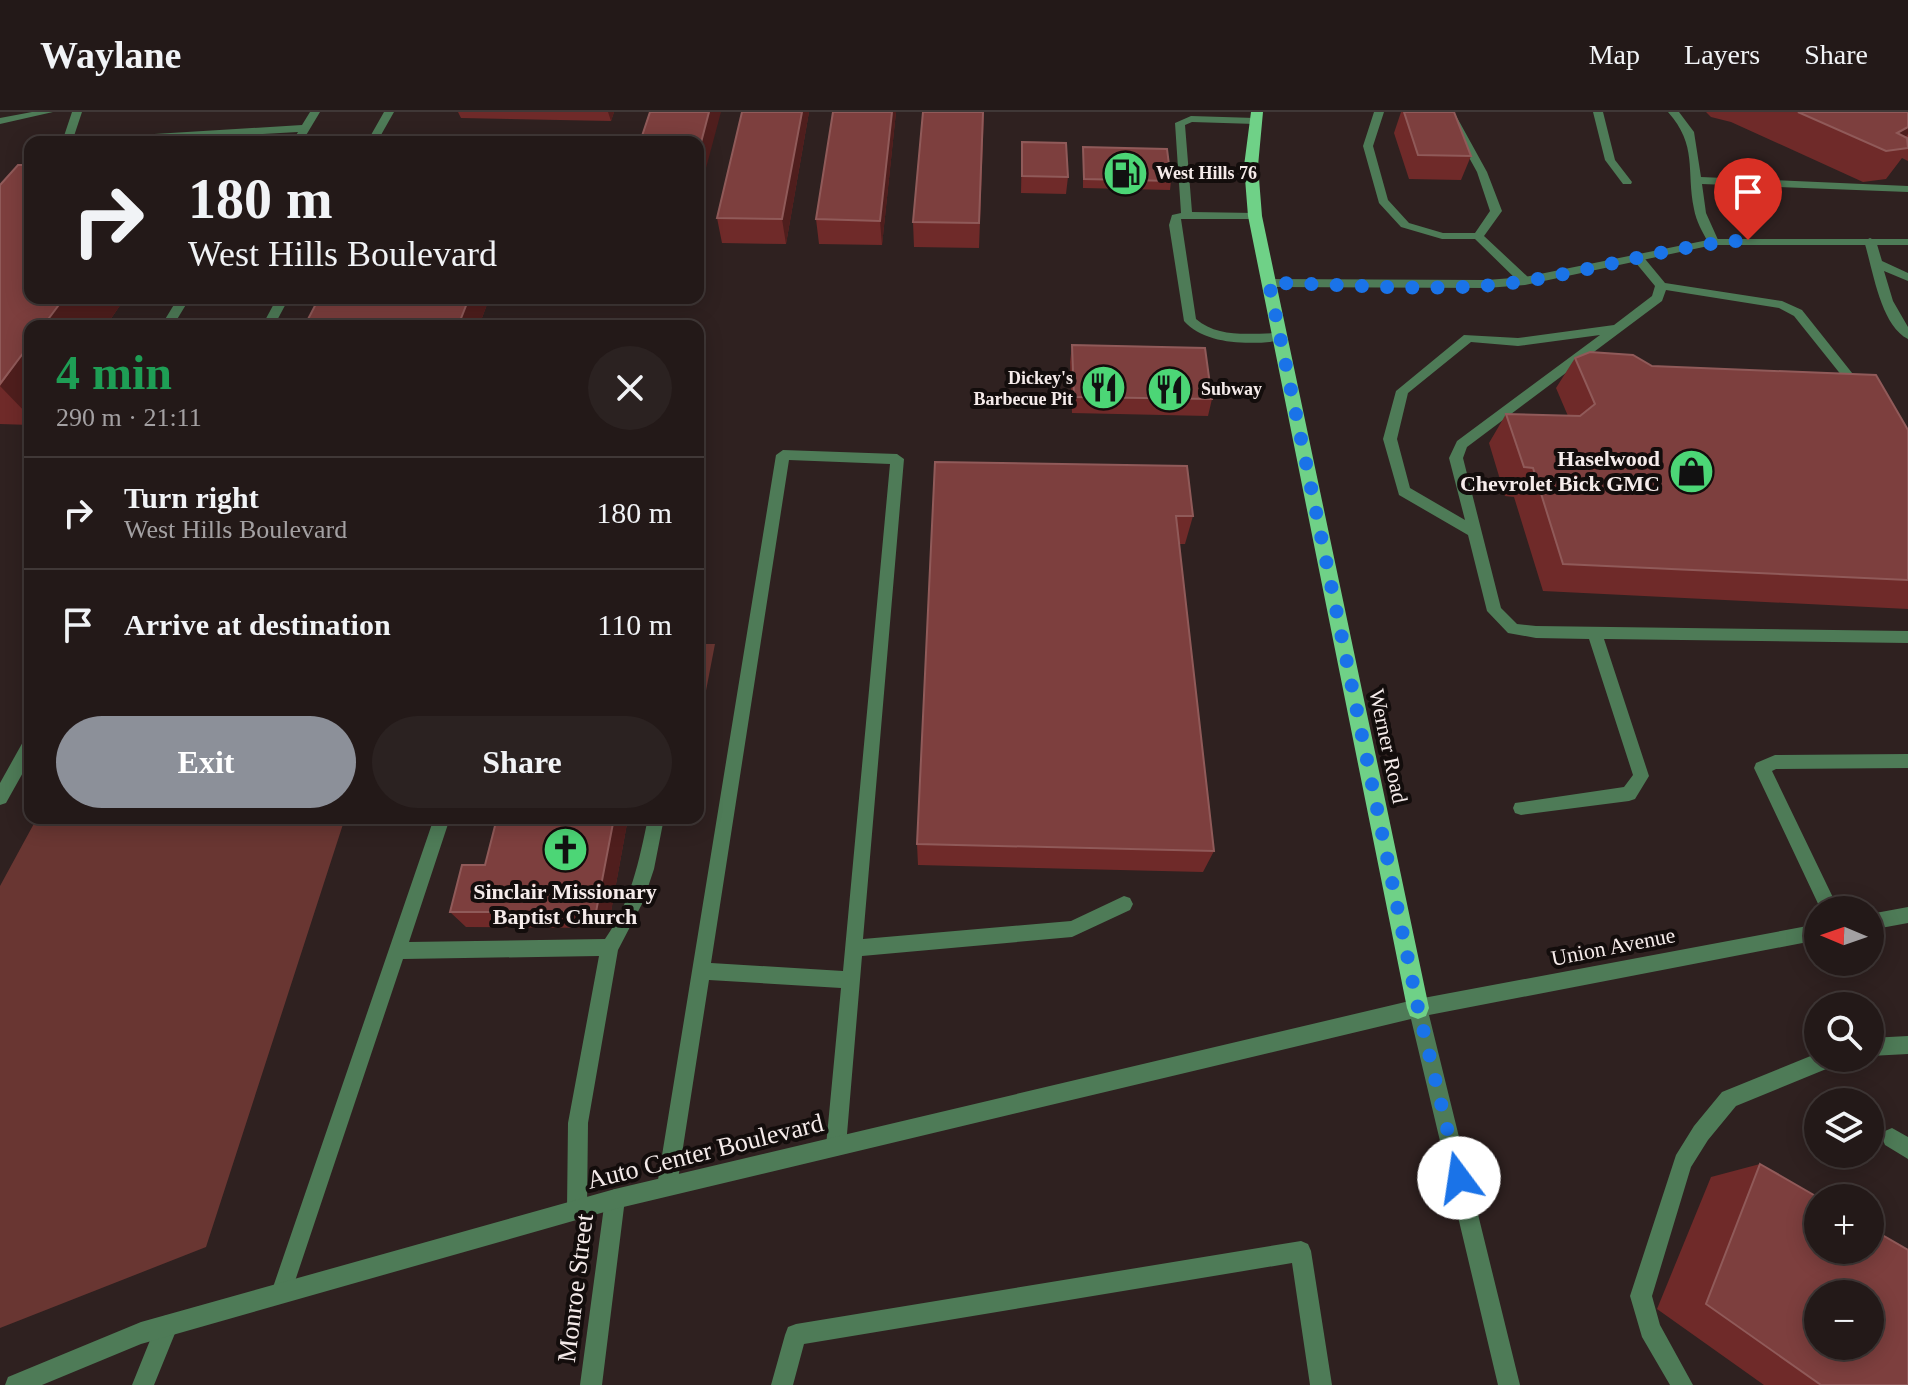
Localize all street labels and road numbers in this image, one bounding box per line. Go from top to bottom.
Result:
street label: Werner Road [1364,687,1413,805]
street label: Union Avenue [1549,922,1677,971]
street label: Auto Center Boulevard [584,1108,826,1195]
street label: Monroe Street [552,1211,599,1364]

